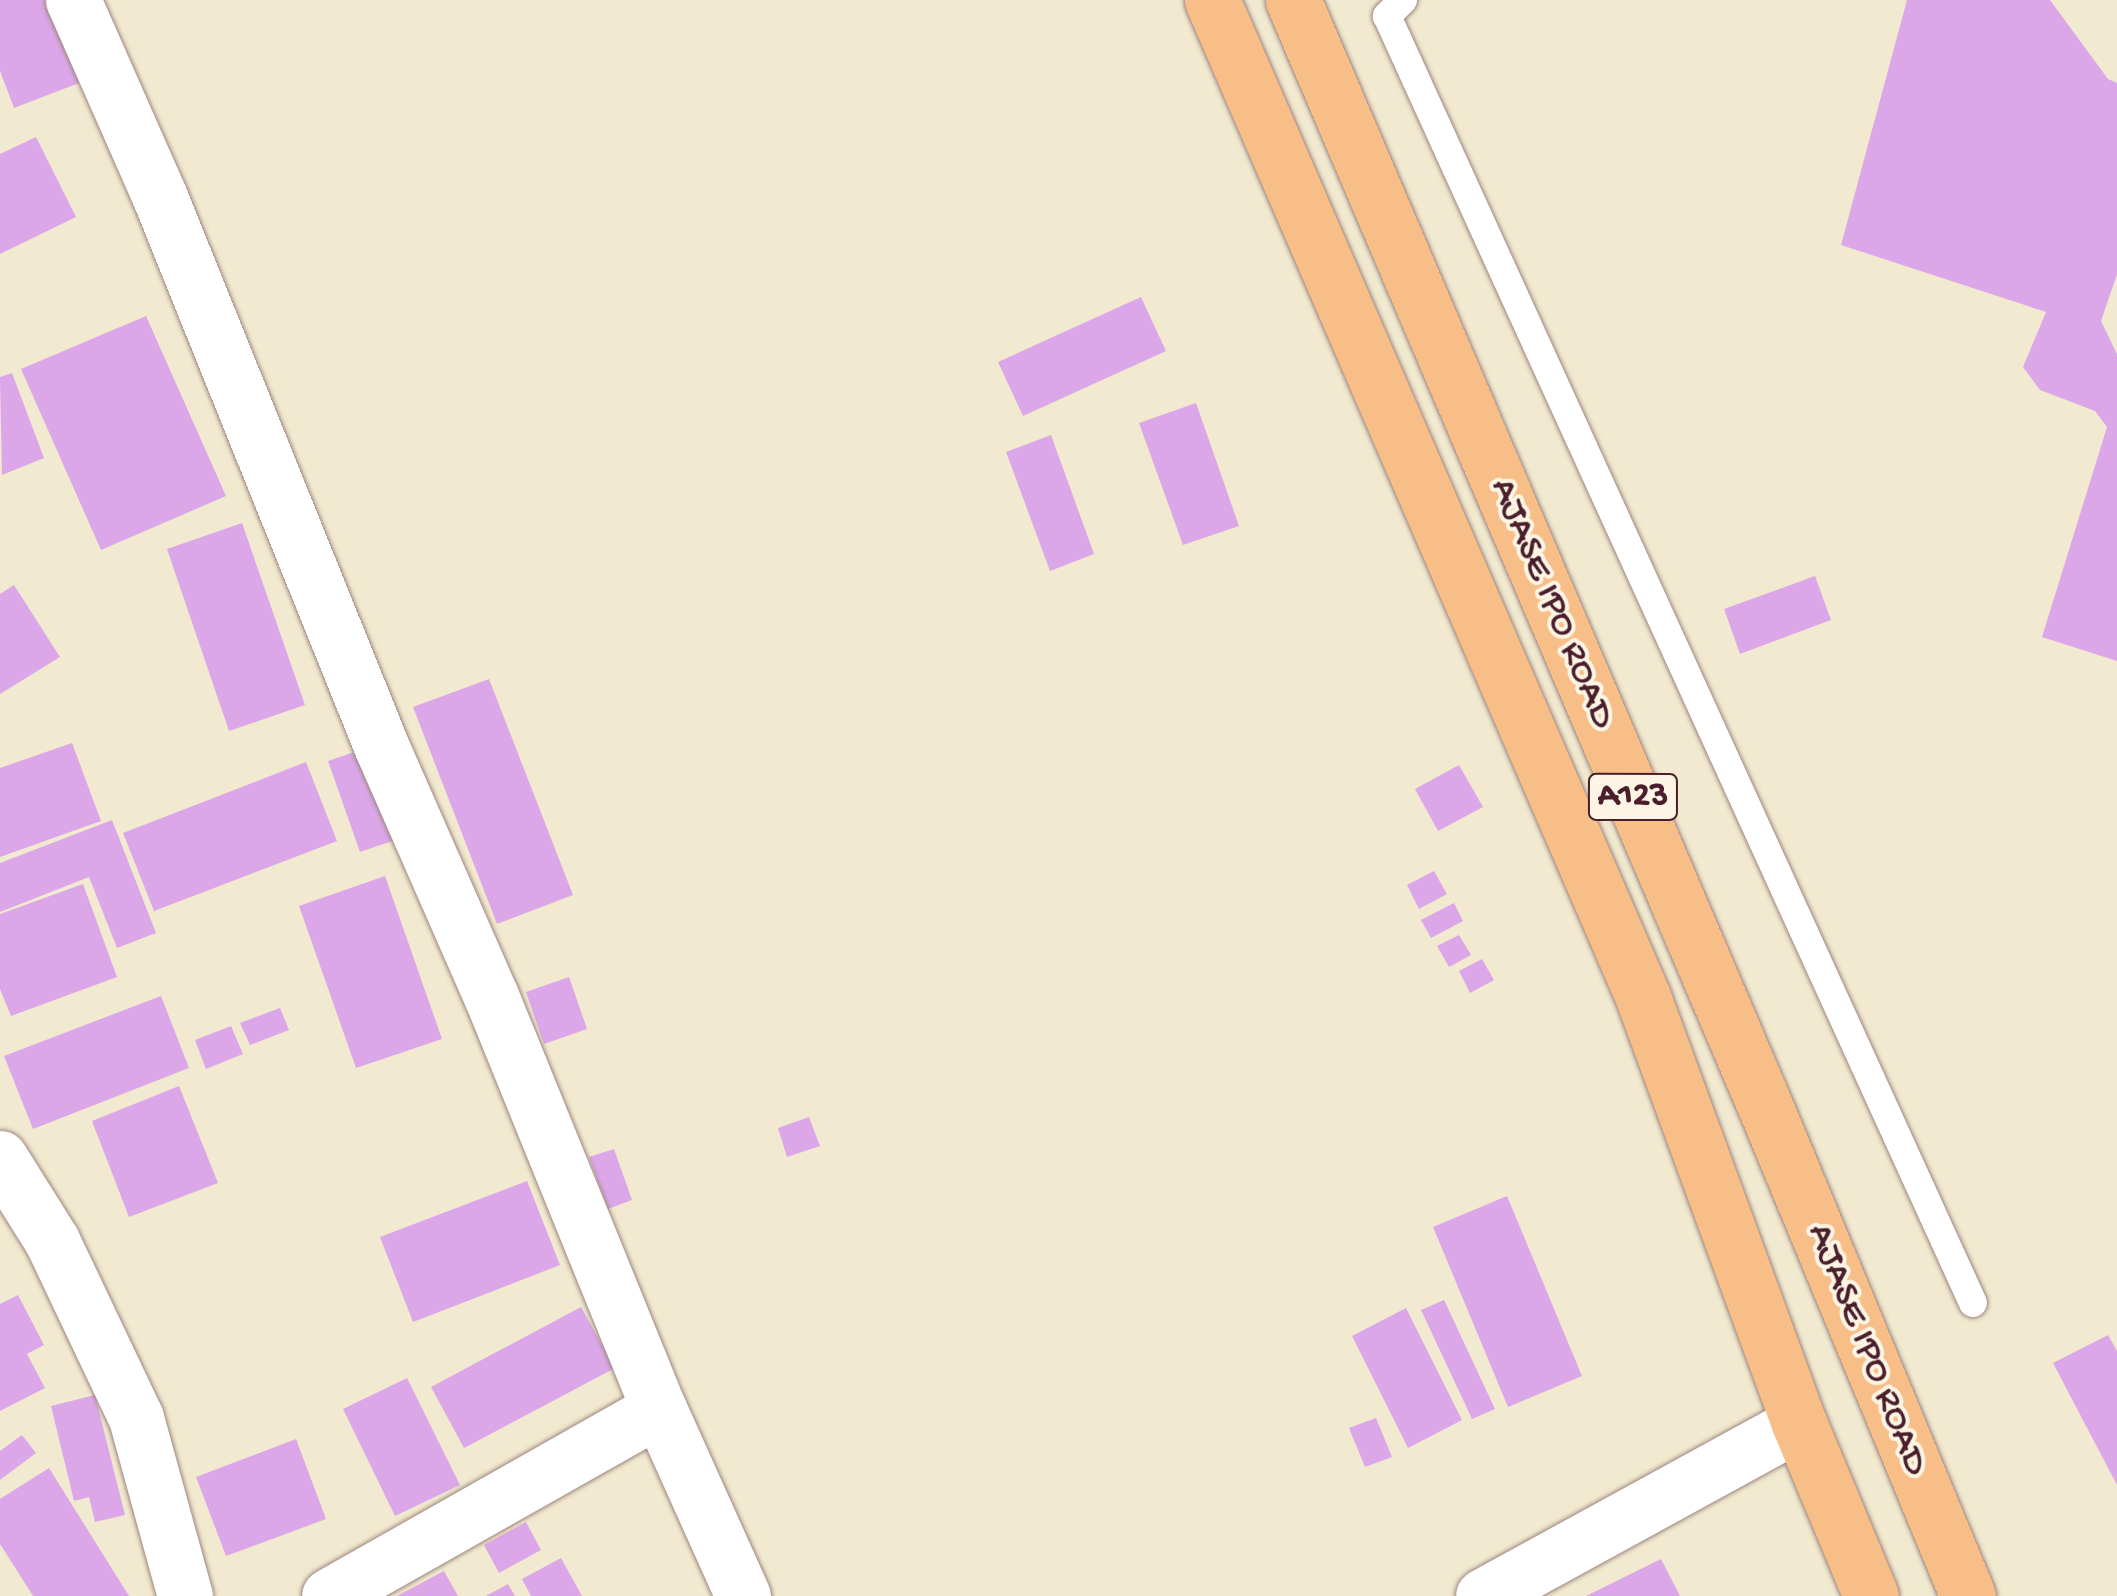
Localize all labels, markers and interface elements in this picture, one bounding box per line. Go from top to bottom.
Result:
street label: AJASE IPO ROAD [1478,472,1624,736]
road number: A123 [1586,767,1680,827]
street label: AJASE IPO ROAD [1795,1218,1937,1482]

